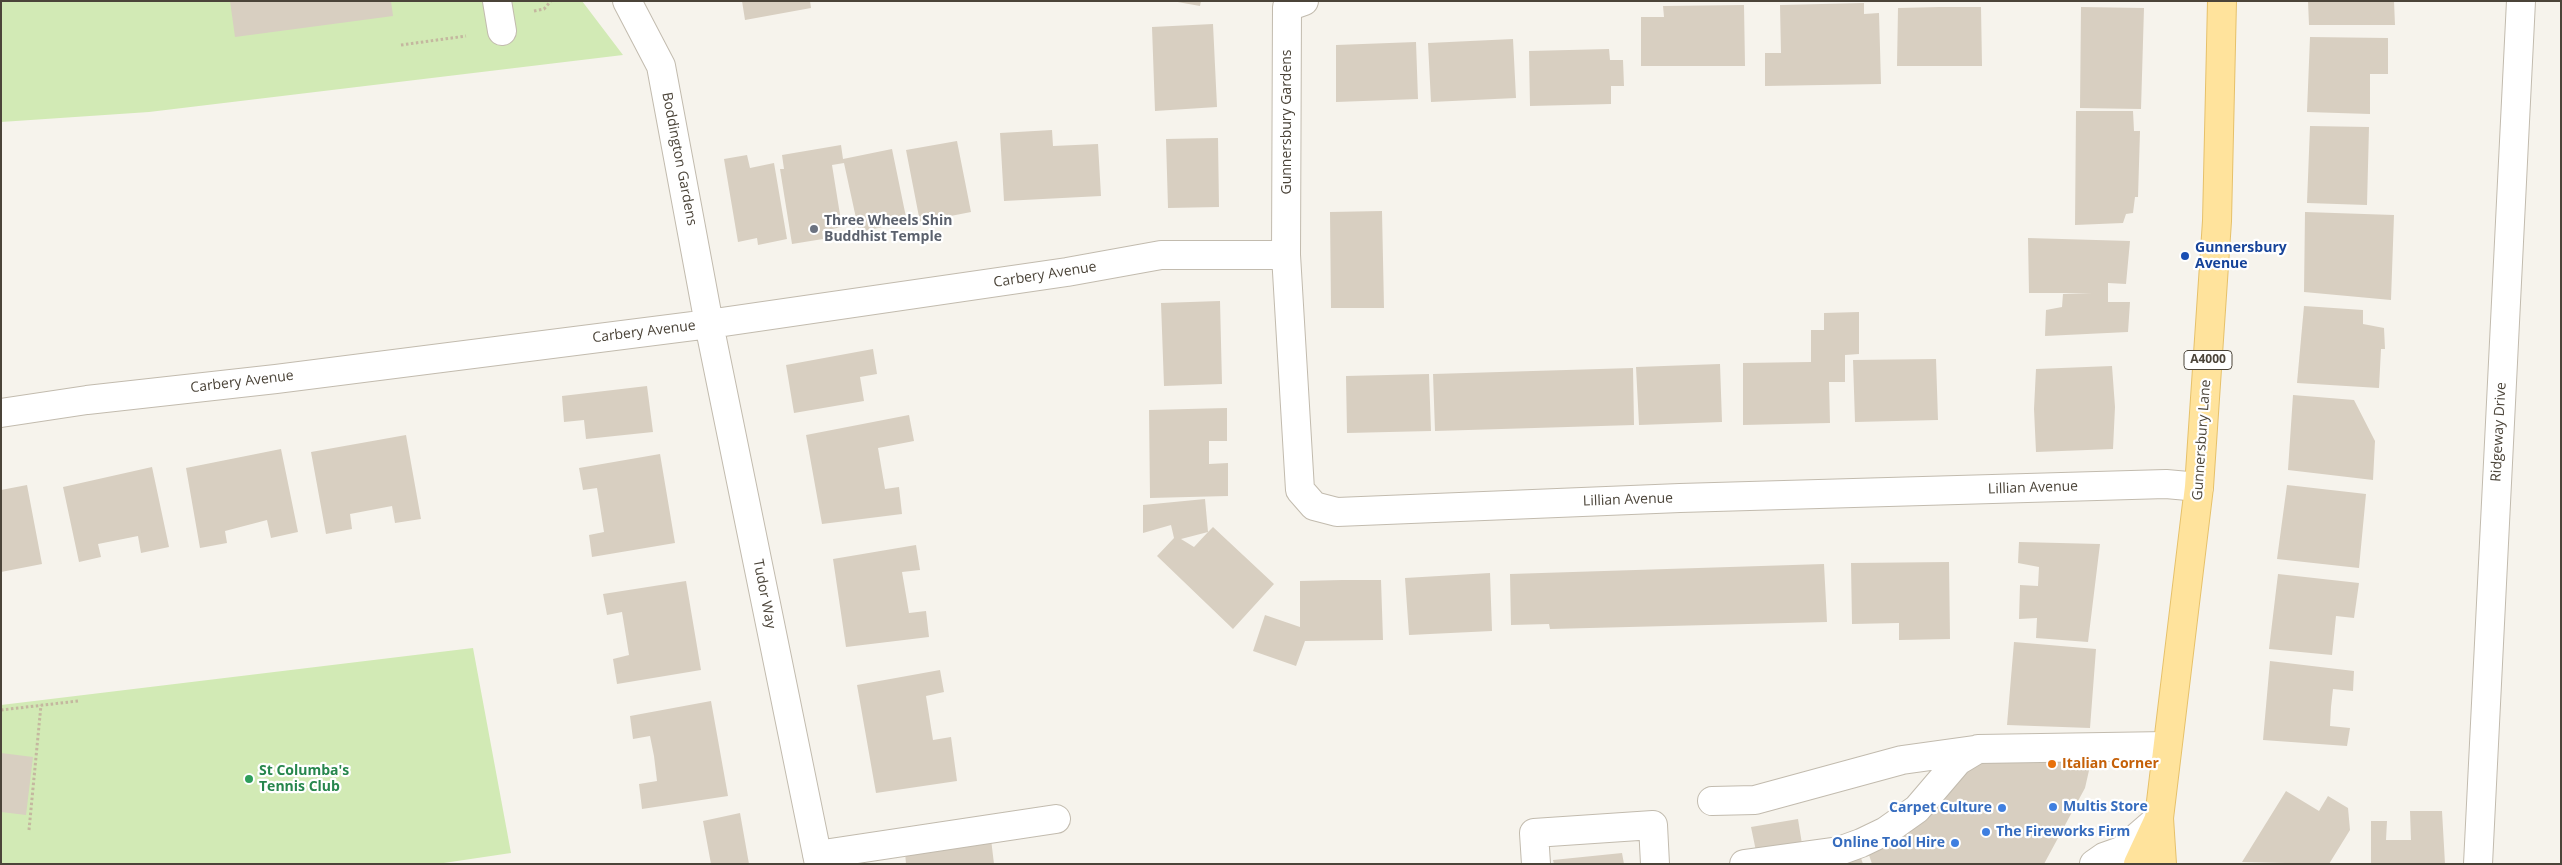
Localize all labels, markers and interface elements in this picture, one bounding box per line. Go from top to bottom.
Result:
street label: Gunnersbury Gardens [1279,49,1295,195]
street label: Boddington Gardens [658,91,700,227]
place label: Three Wheels Shin Buddhist Temple [824,213,952,246]
marker: Three Wheels Shin Buddhist Temple [808,223,820,235]
place label: Gunnersbury Avenue [2195,240,2287,272]
marker: Gunnersbury Avenue [2179,250,2191,262]
street label: Carbery Avenue [992,259,1098,291]
street label: Carbery Avenue [591,317,697,347]
road number: A4000 [2184,350,2232,370]
street label: Carbery Avenue [189,367,295,397]
street label: Gunnersbury Lane [2189,379,2215,501]
street label: Ridgeway Drive [2488,382,2510,482]
street label: Lillian Avenue [1988,478,2078,498]
street label: Lillian Avenue [1583,490,1673,510]
street label: Tudor Way [749,558,779,630]
place label: Italian Corner [2062,756,2159,772]
marker: Italian Corner [2046,758,2058,770]
place label: St Columba's Tennis Club [259,763,349,796]
marker: St Columba's Tennis Club [243,773,255,785]
place label: Multis Store [2063,799,2148,815]
place label: Carpet Culture [1889,800,1992,816]
marker: Multis Store [2047,801,2059,813]
marker: Carpet Culture [1996,802,2008,814]
place label: The Fireworks Firm [1996,824,2130,840]
marker: The Fireworks Firm [1980,826,1992,838]
place label: Online Tool Hire [1832,835,1945,851]
marker: Online Tool Hire [1949,837,1961,849]

